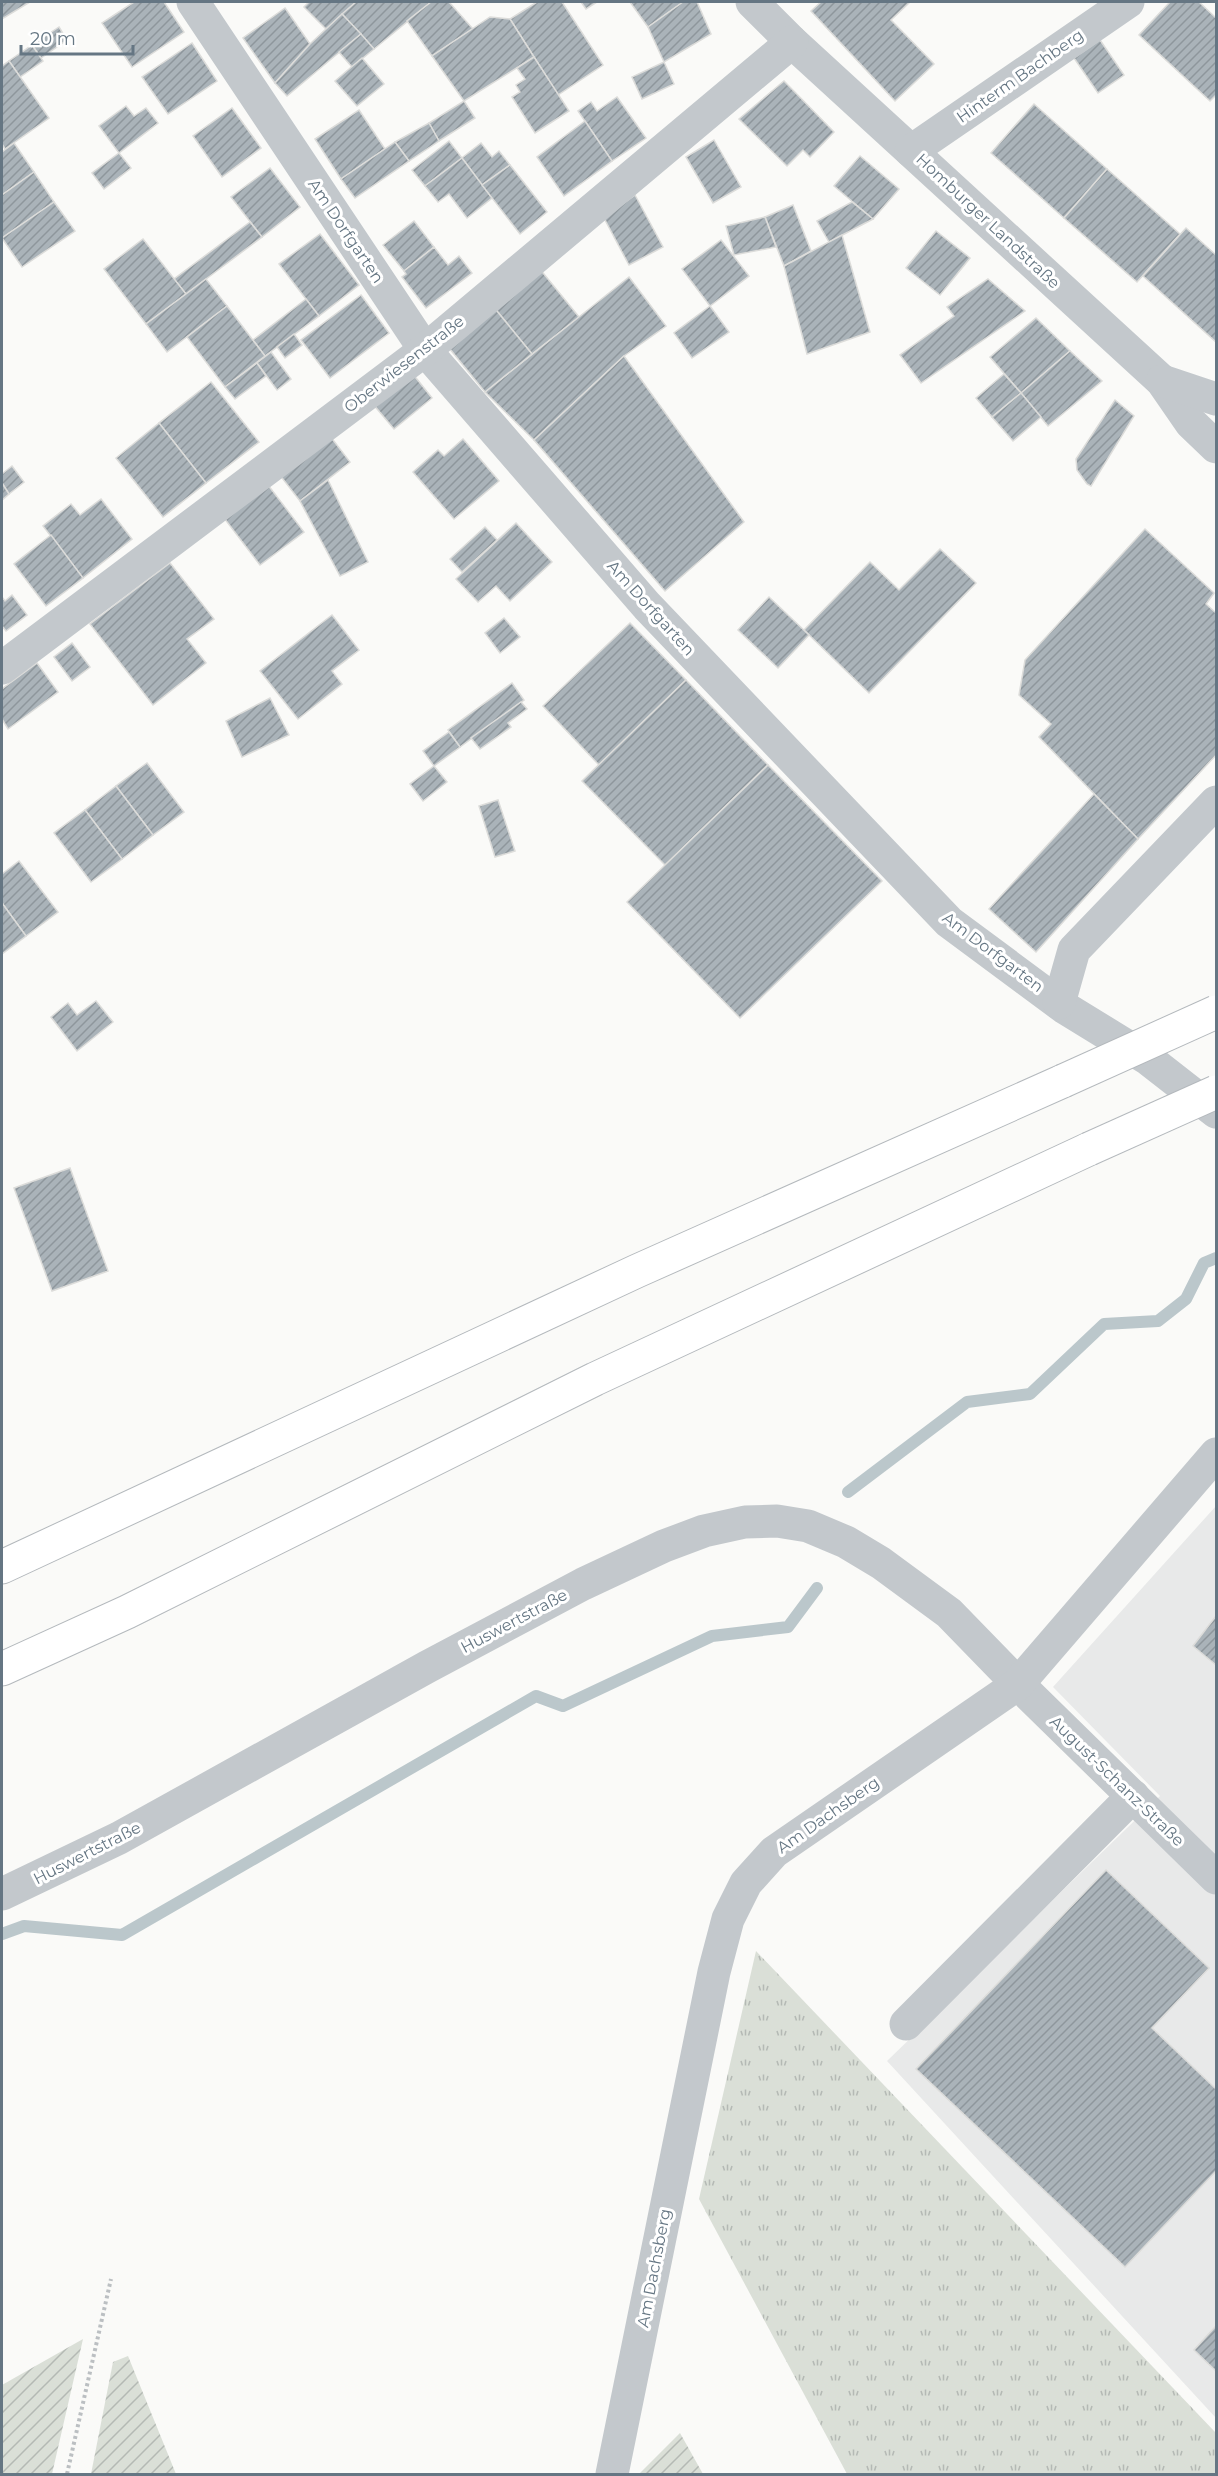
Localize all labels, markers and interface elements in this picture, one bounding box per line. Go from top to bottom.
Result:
scale bar [21,18,134,56]
street label: Hinterm Bachberg [953,25,1087,127]
text: 20 m [30,28,76,50]
street label: Homburger Landstraße [912,149,1064,293]
street label: Am Dorfgarten [304,175,388,287]
street label: Oberwiesenstraße [340,311,468,417]
street label: Am Dorfgarten [603,557,699,659]
street label: Am Dorfgarten [939,908,1047,996]
street label: Huswertstraße [457,1585,571,1657]
street label: August-Schanz-Straße [1046,1712,1188,1850]
street label: Am Dachsberg [773,1773,883,1857]
street label: Huswertstraße [30,1818,144,1888]
street label: Am Dachsberg [633,2207,675,2329]

